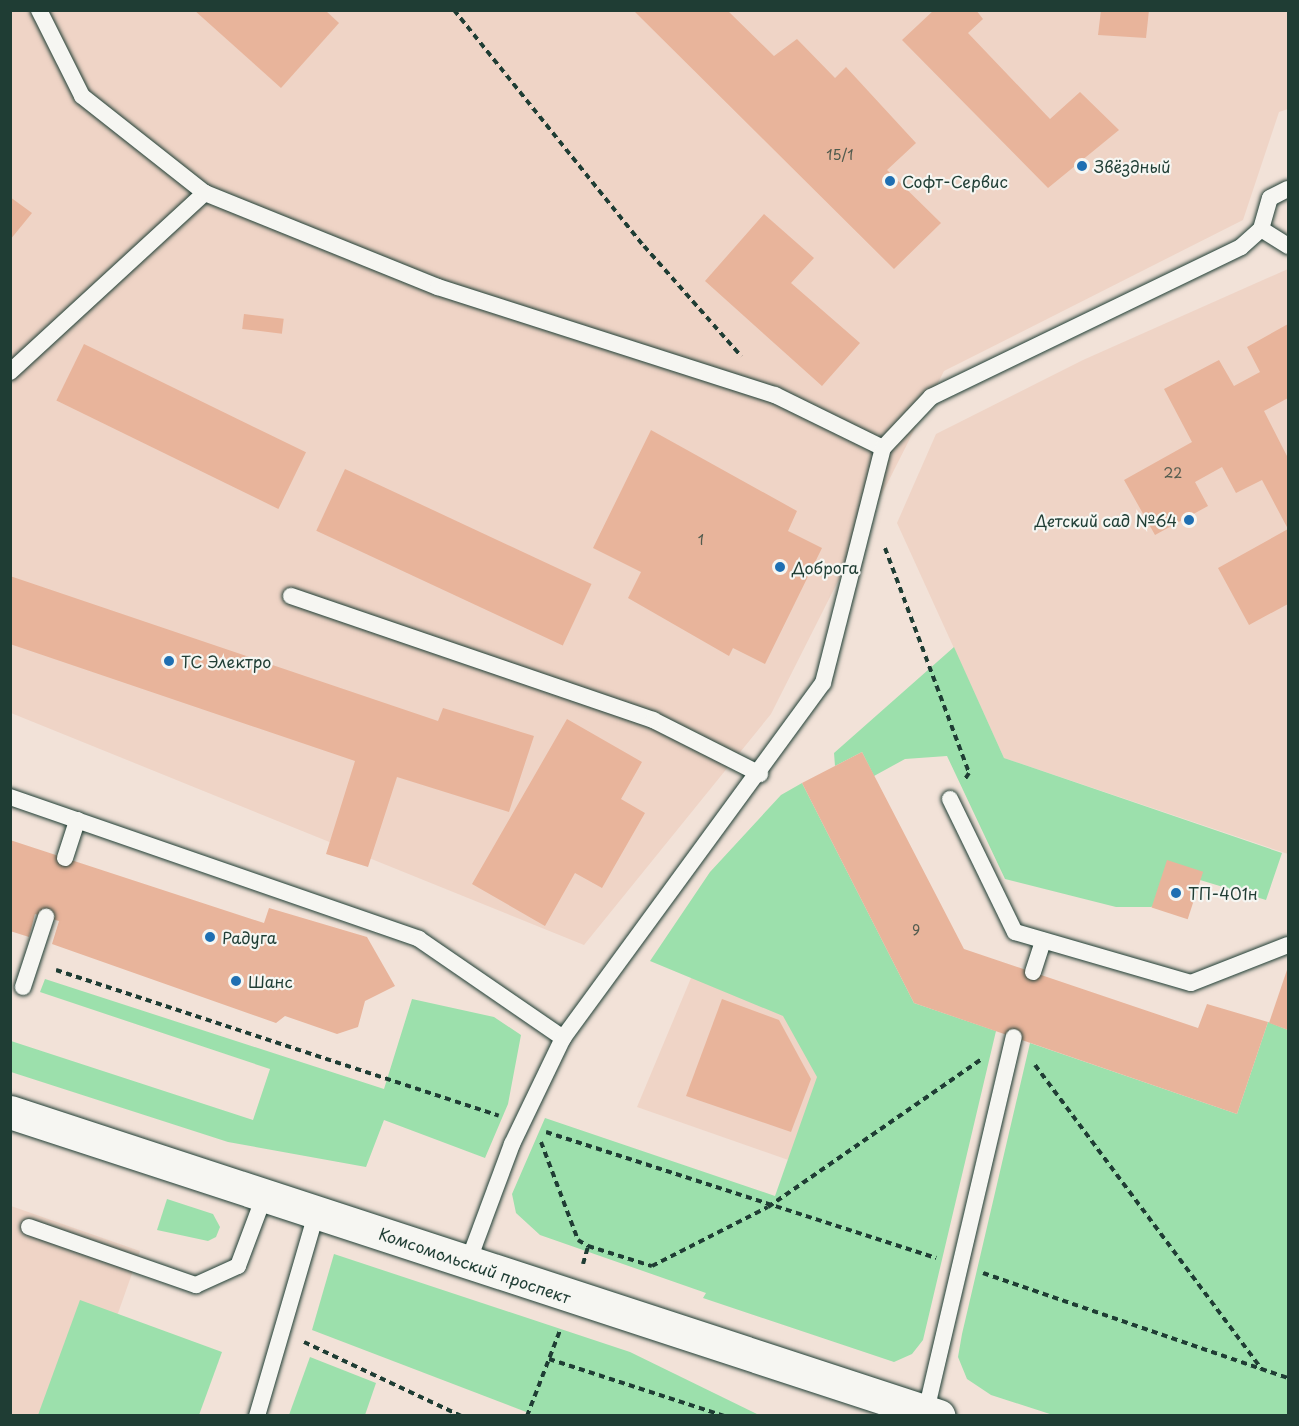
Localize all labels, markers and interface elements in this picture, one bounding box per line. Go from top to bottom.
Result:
house number: 15/1 [826,147,854,163]
place label: Звёздный [1094,156,1171,176]
marker: Звёздный [1075,159,1089,173]
place label: Софт-Сервис [902,171,1008,191]
marker: Софт-Сервис [883,174,897,188]
house number: 22 [1164,465,1182,481]
place label: Детский сад №64 [1034,510,1177,530]
marker: Детский сад №64 [1182,513,1196,527]
house number: 1 [698,532,704,548]
place label: Доброга [792,557,859,577]
marker: Доброга [773,560,787,574]
place label: ТС Электро [181,651,273,671]
marker: ТС Электро [162,654,176,668]
place label: ТП-401н [1188,883,1258,903]
marker: ТП-401н [1169,886,1183,900]
house number: 9 [912,922,920,938]
place label: Радуга [222,927,277,947]
marker: Радуга [203,930,217,944]
place label: Шанс [248,971,293,991]
marker: Шанс [229,974,243,988]
street label: Комсомольский проспект [376,1223,574,1307]

